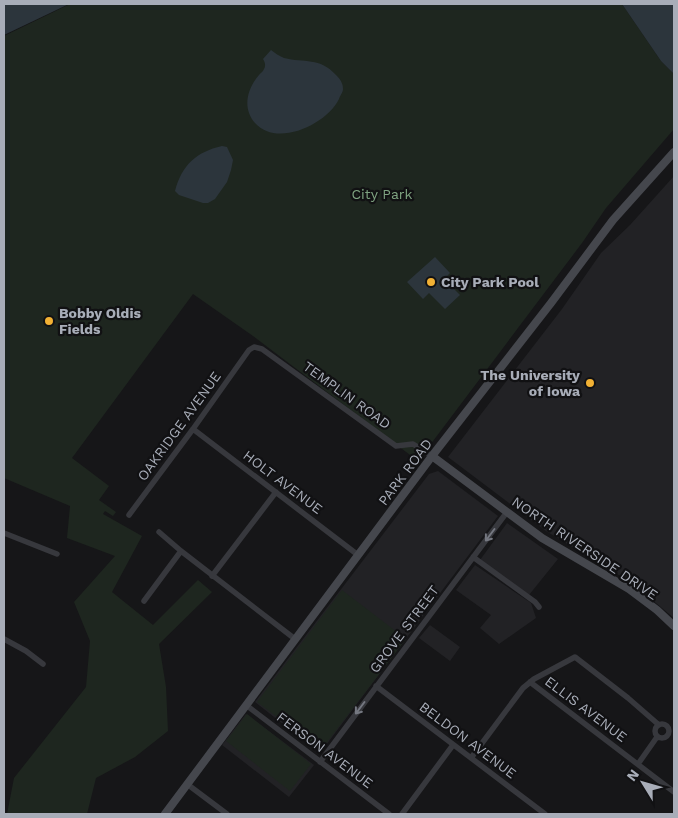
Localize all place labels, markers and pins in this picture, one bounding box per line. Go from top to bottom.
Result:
place label: City Park Pool [441,274,539,290]
marker: City Park Pool [425,276,437,288]
place label: Bobby Oldis Fields [59,305,141,337]
marker: Bobby Oldis Fields [43,315,55,327]
place label: The University of Iowa [480,367,581,399]
marker: The University of Iowa [584,377,596,389]

